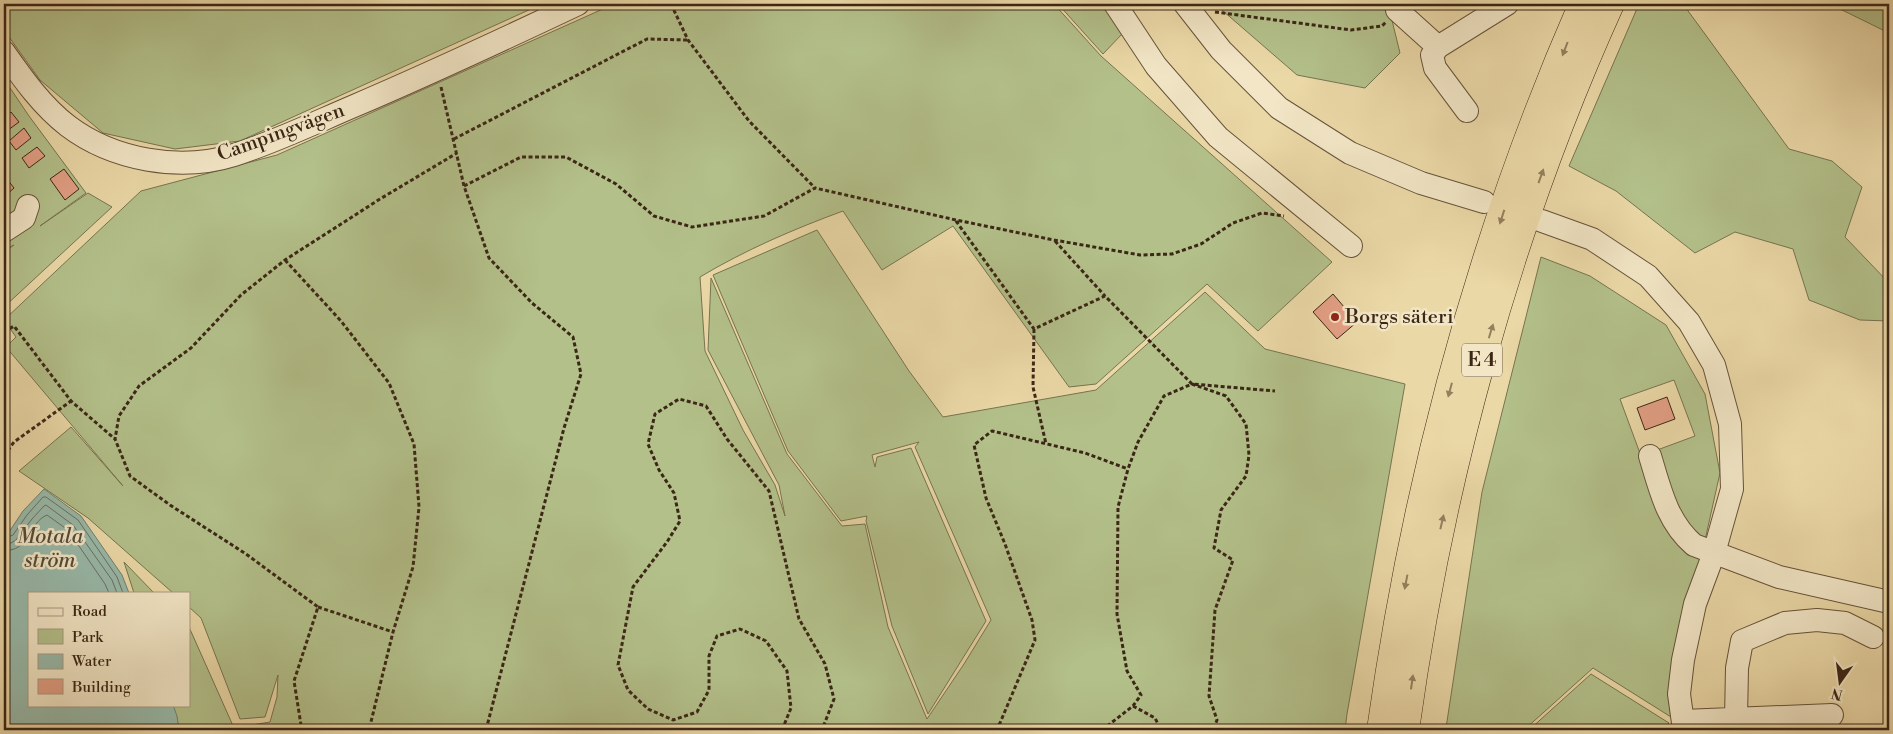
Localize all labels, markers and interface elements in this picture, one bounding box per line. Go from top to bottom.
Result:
one-way arrow [1560,42,1568,56]
street label: Campingvägen [214,98,348,168]
one-way arrow [1538,169,1545,184]
one-way arrow [1497,210,1505,225]
place label: Borgs säteri [1344,305,1454,330]
marker: Borgs säteri [1329,311,1341,323]
one-way arrow [1487,323,1495,338]
road number: E 4 [1462,344,1502,376]
one-way arrow [1446,382,1454,397]
one-way arrow [1438,515,1446,530]
water label: Motala ström [17,524,83,574]
one-way arrow [1402,575,1410,590]
legend [28,592,190,706]
text: Road [72,602,107,621]
text: Park [72,628,104,647]
text: Water [71,652,112,671]
north arrow [1816,656,1866,706]
one-way arrow [1408,674,1416,690]
text: Building [71,678,131,697]
text: N [1830,684,1845,704]

